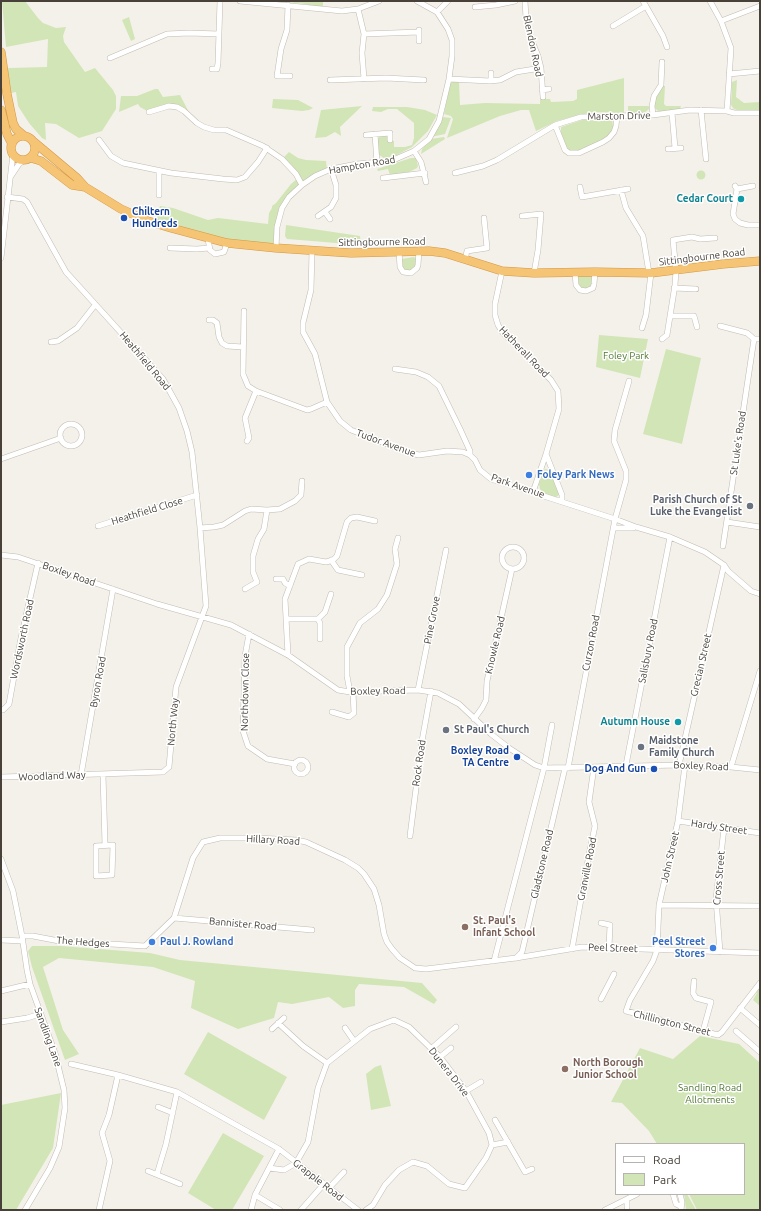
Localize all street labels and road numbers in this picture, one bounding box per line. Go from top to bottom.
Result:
street label: Blendon Road [521,14,545,78]
street label: Marston Drive [587,109,651,123]
street label: Hampton Road [328,153,396,177]
street label: Sittingbourne Road [338,235,426,249]
street label: Sittingbourne Road [658,246,746,268]
street label: Hatherall Road [496,324,552,380]
street label: Heathfield Road [117,329,173,393]
street label: St Luke's Road [728,410,748,476]
street label: Tudor Avenue [355,427,417,459]
street label: Park Avenue [490,471,546,501]
street label: Heathfield Close [110,494,184,528]
street label: Boxley Road [41,559,97,589]
street label: Pine Grove [421,595,443,645]
street label: Wordsworth Road [8,598,36,680]
street label: Curzon Road [580,614,602,672]
street label: Knowle Road [483,615,507,675]
street label: Salisbury Road [636,618,660,684]
street label: Grecian Street [688,632,714,698]
street label: Northdown Close [238,653,252,731]
street label: Byron Road [88,655,108,709]
street label: Boxley Road [350,685,406,697]
street label: North Way [165,698,181,746]
street label: Rock Road [410,739,428,787]
street label: Boxley Road [673,759,729,773]
street label: Woodland Way [18,769,86,783]
street label: Hardy Street [690,817,748,837]
street label: Gladstone Road [528,828,556,900]
street label: John Street [658,830,682,884]
street label: Hillary Road [246,833,300,847]
street label: Granville Road [575,836,599,902]
street label: Cross Street [711,850,727,906]
street label: Bannister Road [208,915,278,933]
street label: The Hedges [56,934,110,950]
street label: Peel Street [588,941,638,955]
street label: Sandling Lane [32,1006,64,1068]
street label: Chillington Street [632,1008,712,1038]
street label: Dunera Drive [426,1045,472,1099]
street label: Grapple Road [290,1157,346,1203]

